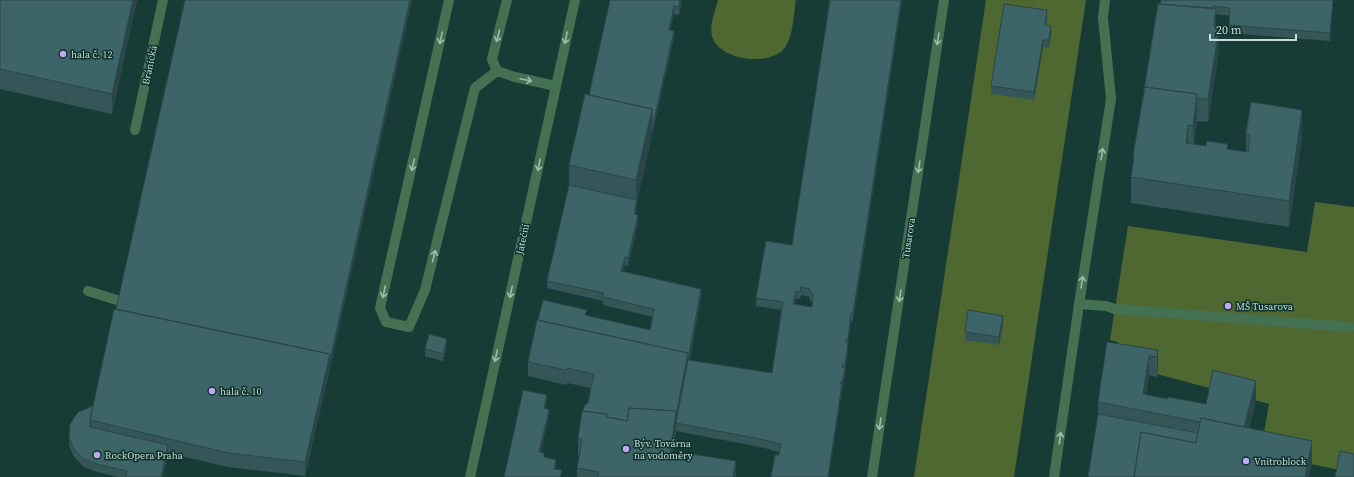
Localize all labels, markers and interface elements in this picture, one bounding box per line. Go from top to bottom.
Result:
scale bar [1210,16,1296,42]
text: 20 m [1216,22,1242,38]
one-way arrow [494,29,501,42]
one-way arrow [437,31,445,44]
one-way arrow [562,31,570,44]
one-way arrow [934,32,942,45]
street label: Bránická [139,43,160,86]
place label: hala č. 12 [71,48,113,61]
marker: hala č. 12 [58,49,68,59]
one-way arrow [519,76,532,84]
one-way arrow [1098,147,1106,160]
one-way arrow [408,158,416,171]
one-way arrow [534,158,542,171]
one-way arrow [915,160,923,173]
street label: Tusarova [899,216,918,259]
street label: Jateční [513,223,532,257]
one-way arrow [430,250,438,263]
one-way arrow [1078,276,1086,289]
one-way arrow [379,285,387,298]
one-way arrow [506,285,514,298]
one-way arrow [896,289,904,302]
place label: MŠ Tusarova [1236,300,1294,313]
marker: MŠ Tusarova [1223,301,1233,311]
one-way arrow [492,349,500,362]
place label: hala č. 10 [220,385,262,398]
marker: hala č. 10 [207,386,217,396]
one-way arrow [876,417,884,430]
one-way arrow [1056,432,1064,445]
place label: Býv. Továrna na vodoměry [634,437,693,462]
marker: Býv. Továrna na vodoměry [621,444,631,454]
place label: RockOpera Praha [105,449,184,462]
marker: RockOpera Praha [92,450,102,460]
place label: Vnitroblock [1254,455,1307,468]
marker: Vnitroblock [1241,456,1251,466]

